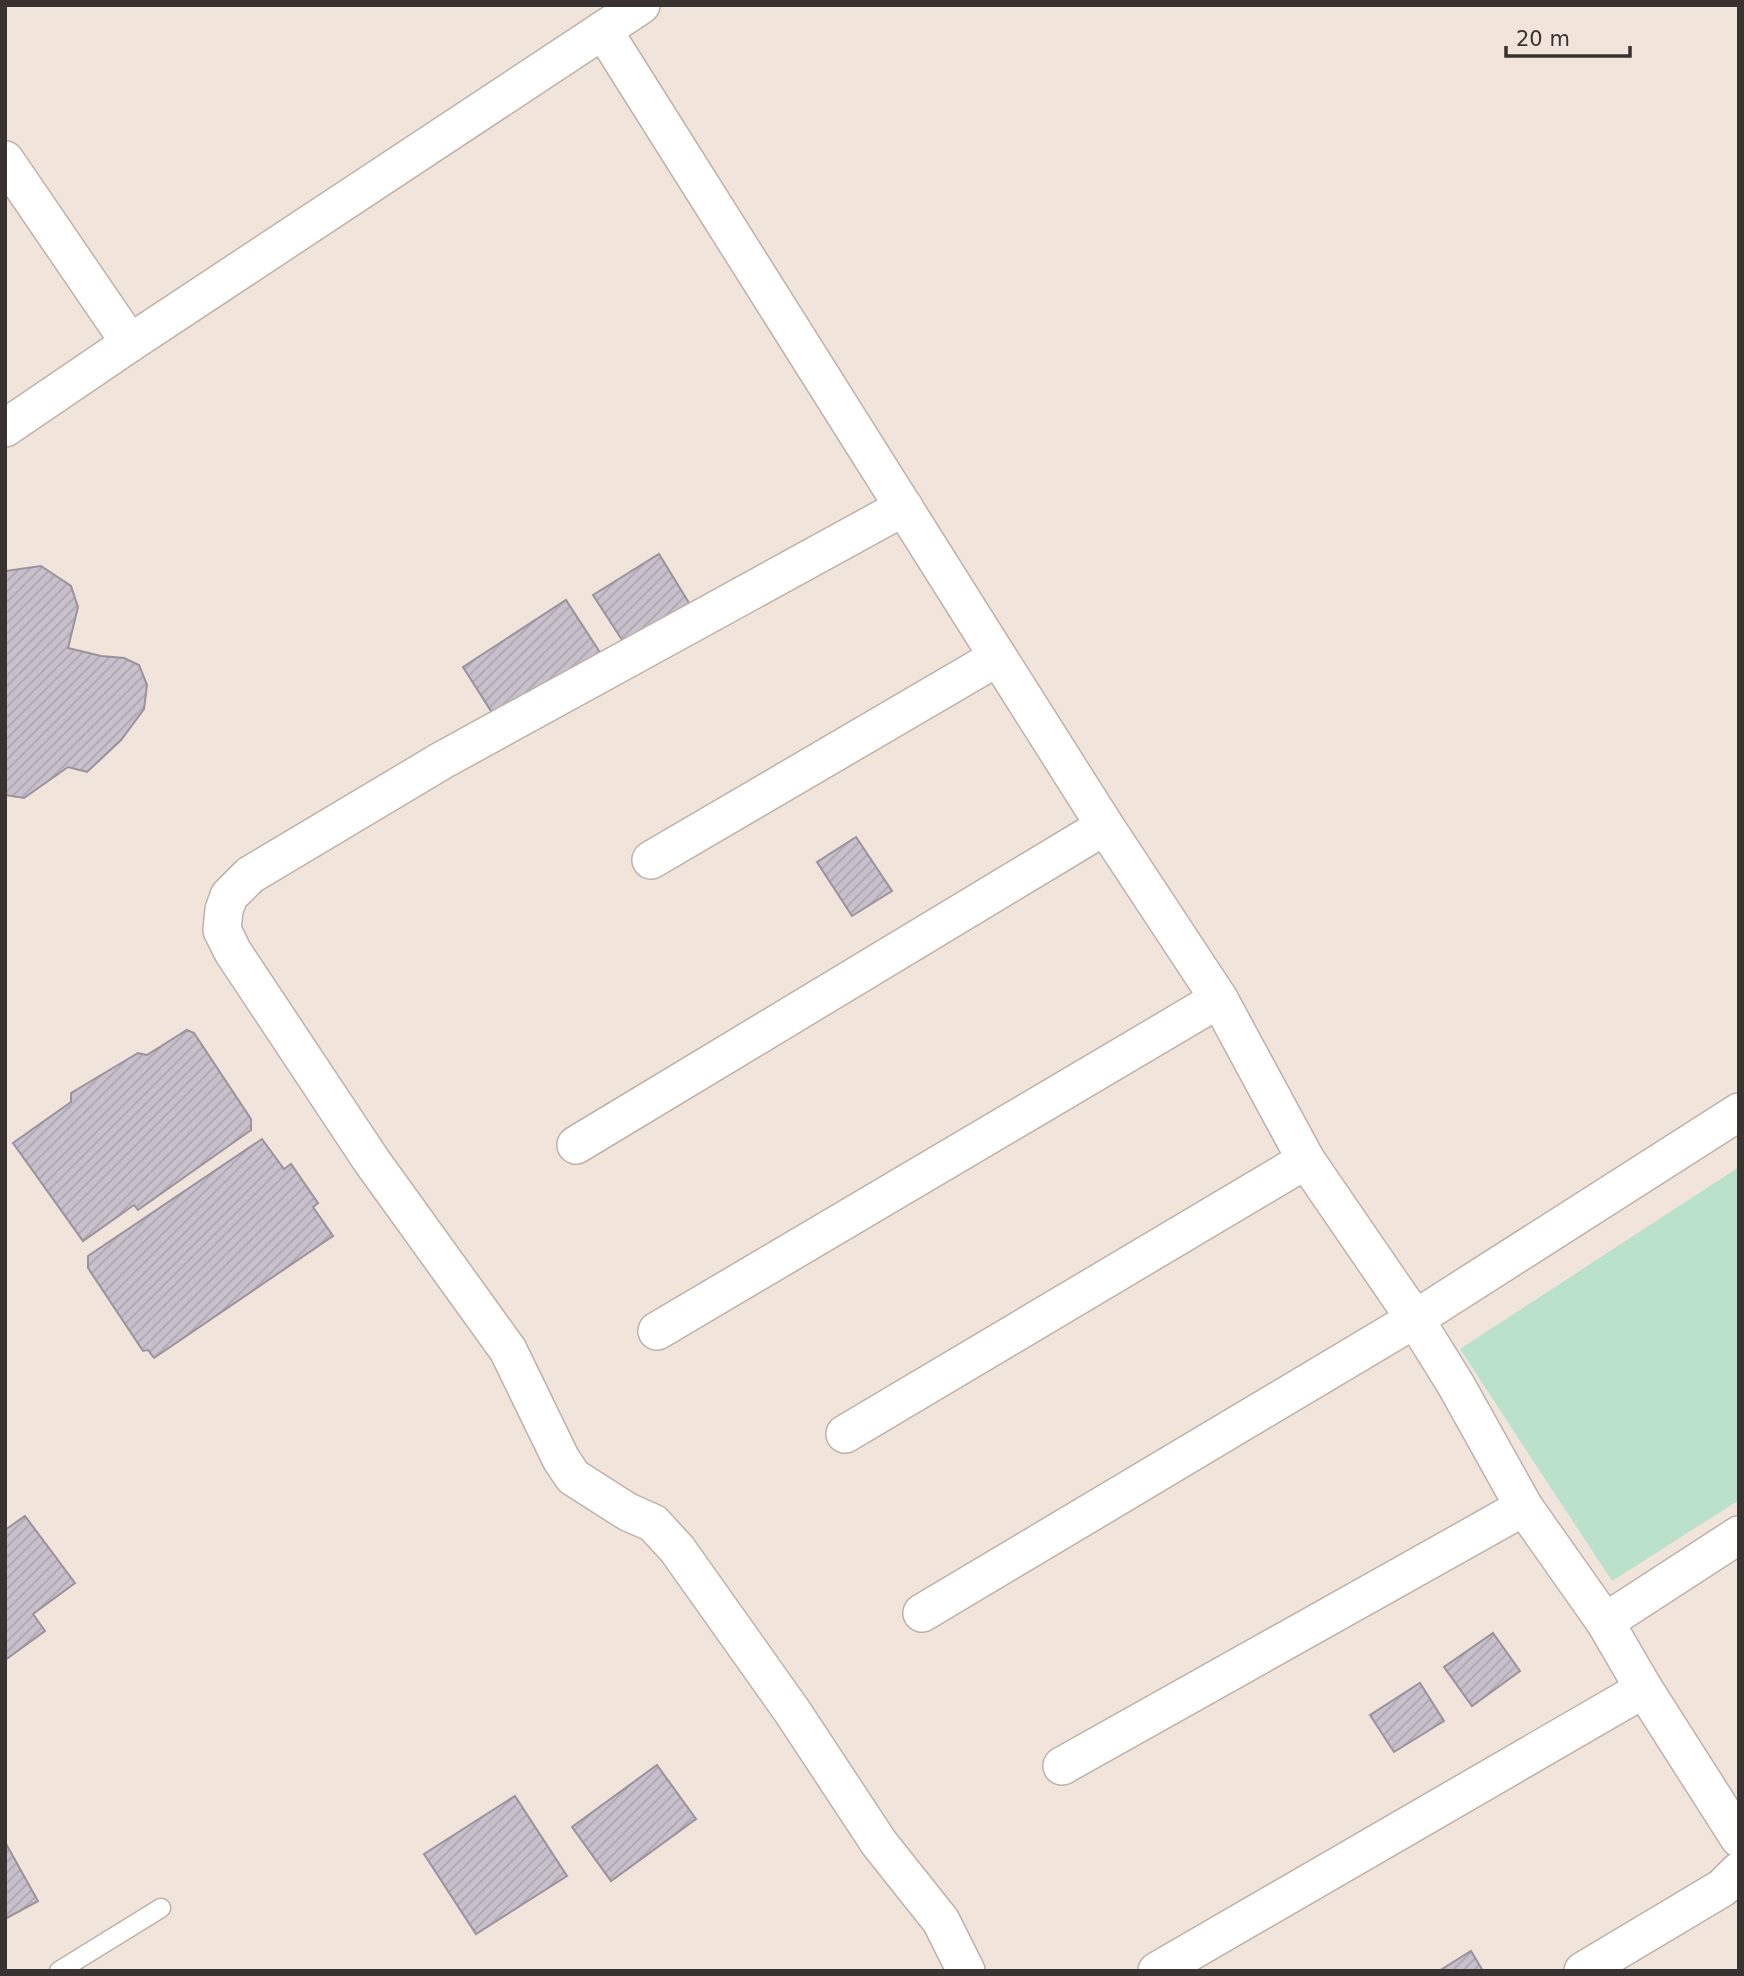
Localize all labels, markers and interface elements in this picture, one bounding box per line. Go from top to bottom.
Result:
scale bar [1506,14,1630,58]
text: 20 m [1516,27,1570,51]

